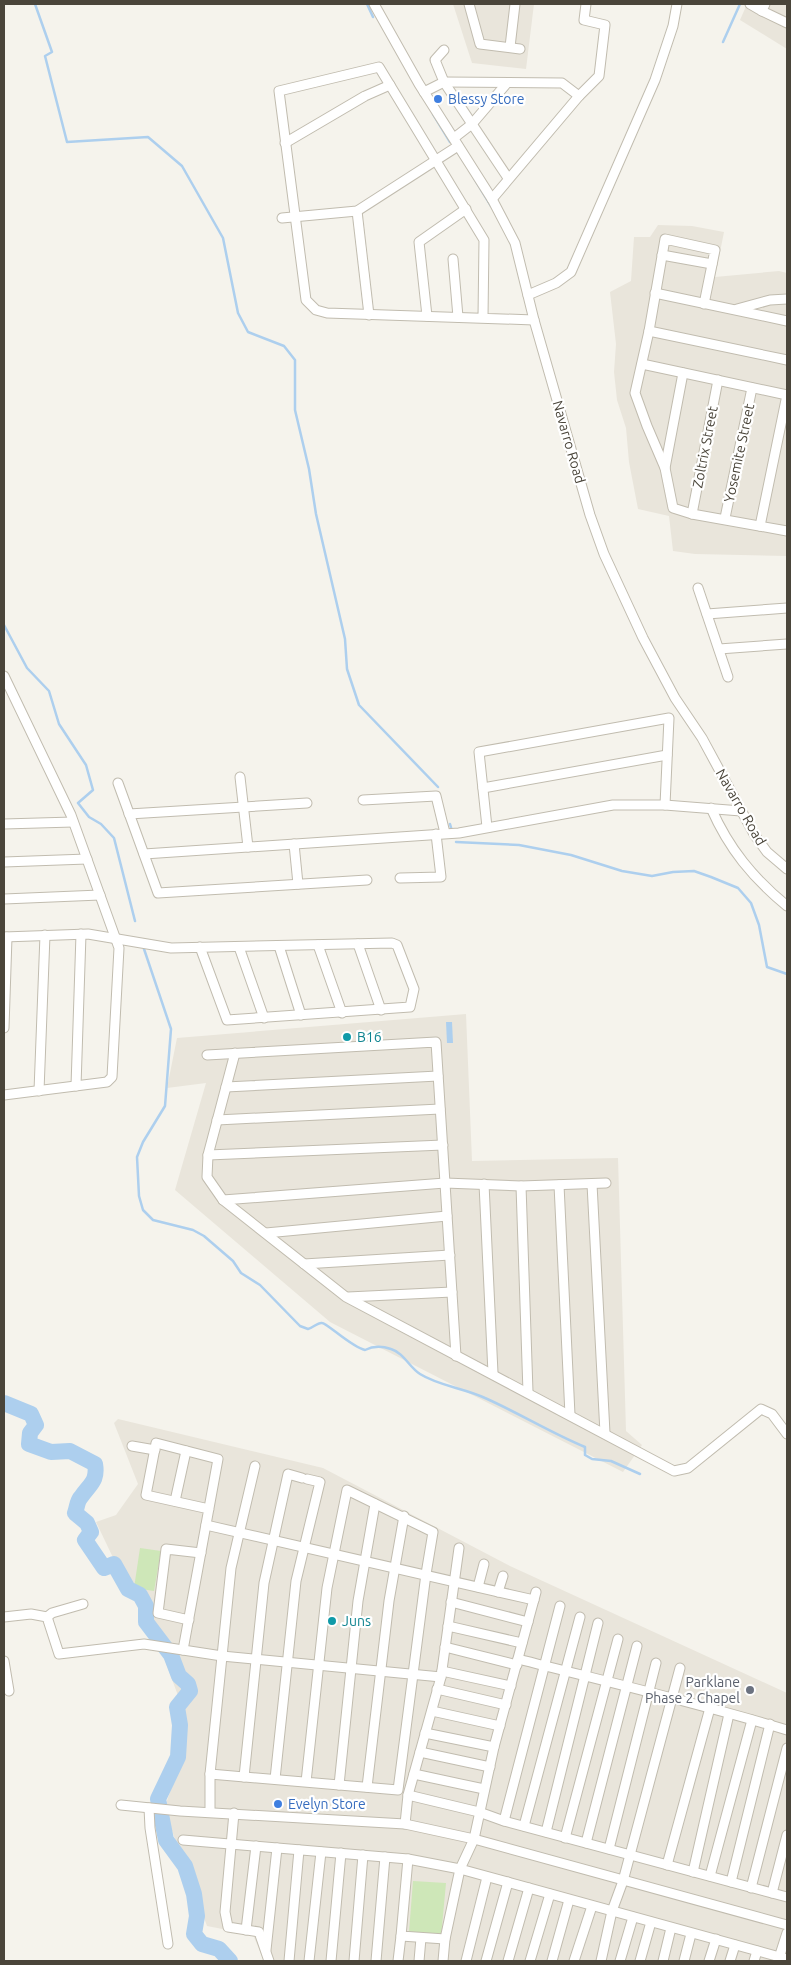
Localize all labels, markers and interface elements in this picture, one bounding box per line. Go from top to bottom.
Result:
place label: Blessy Store [448,91,524,107]
marker: Blessy Store [432,93,444,105]
street label: Navarro Road [550,399,588,485]
street label: Yosemite Street [721,402,757,504]
street label: Zoltrix Street [689,404,721,489]
street label: Navarro Road [713,766,769,848]
place label: B16 [357,1029,382,1045]
marker: B16 [341,1031,353,1043]
place label: Juns [342,1613,371,1629]
marker: Juns [326,1615,338,1627]
place label: Parklane Phase 2 Chapel [645,1674,740,1706]
marker: Parklane Phase 2 Chapel [744,1684,756,1696]
place label: Evelyn Store [288,1796,366,1812]
marker: Evelyn Store [272,1798,284,1810]

